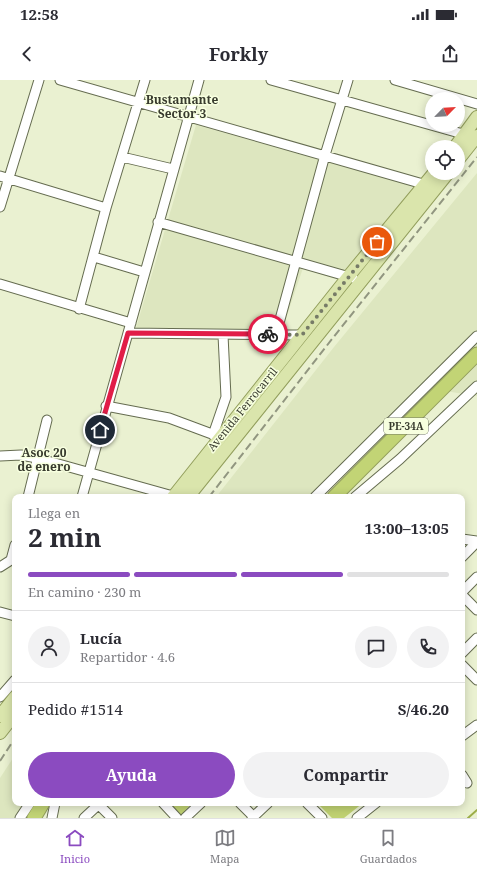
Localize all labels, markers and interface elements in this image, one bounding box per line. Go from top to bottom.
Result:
text: 12:58 [20,4,58,24]
text: Forkly [209,42,268,66]
icon: back [16,43,38,65]
icon: share [439,43,461,65]
district label: Bustamante Sector 3 [146,91,218,122]
north arrow [425,92,465,132]
map controls [425,92,465,180]
button: locate [425,140,465,180]
pin [360,225,394,259]
icon: bag [366,231,388,253]
courier [248,314,288,354]
icon: bike [257,323,279,345]
street label: Avenida Ferrocarril [204,364,281,454]
pin [83,413,117,447]
road number: PE-34A [384,418,428,434]
icon: home [89,419,111,441]
district label: Asoc 20 de enero [17,444,71,475]
text: Llega en [28,504,80,522]
text: 13:00–13:05 [365,518,449,538]
text: 2 min [28,519,102,555]
text: En camino · 230 m [28,583,141,601]
button: person [28,626,70,668]
button: chat [355,626,397,668]
button: phone [407,626,449,668]
text: Lucía [80,628,122,648]
text: Repartidor · 4.6 [80,648,175,666]
text: Pedido #1514 [28,699,123,719]
text: S/46.20 [398,699,449,719]
button: Ayuda [28,752,235,798]
button: Compartir [243,752,449,798]
tab: Inicio [60,827,90,866]
tab: Mapa [210,827,240,866]
tab: Guardados [360,827,417,866]

